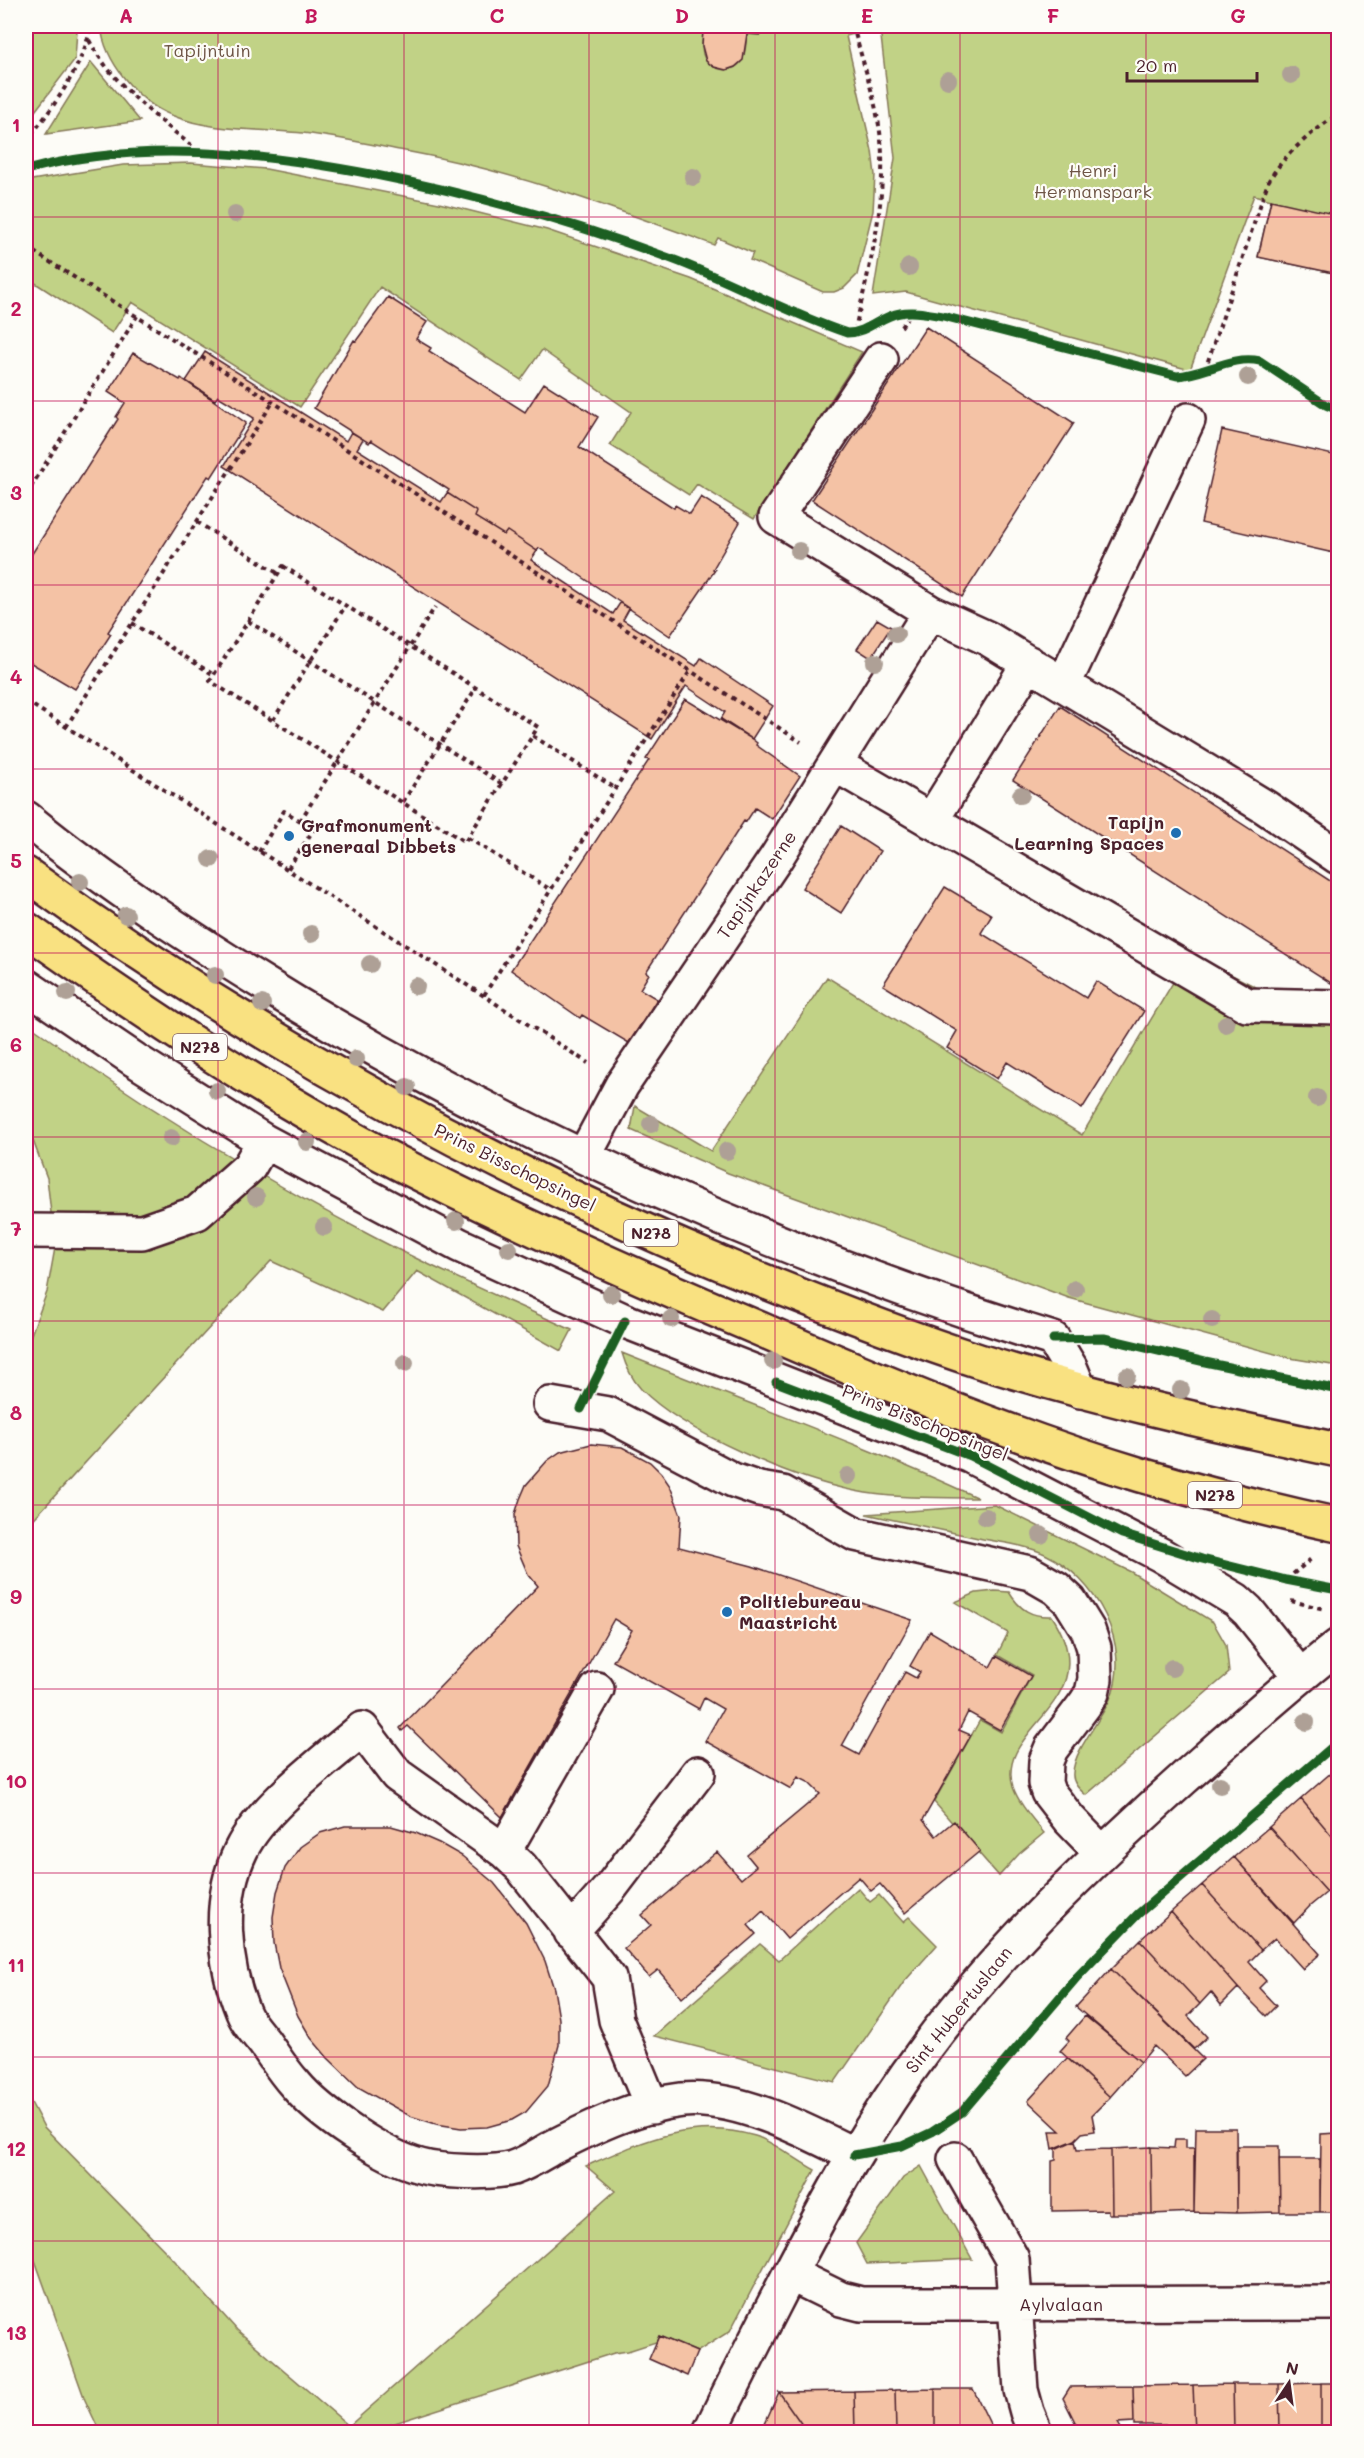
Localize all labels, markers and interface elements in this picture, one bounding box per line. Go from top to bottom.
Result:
text: A [119,2,133,28]
text: B [304,2,318,28]
text: C [490,2,505,28]
text: D [675,2,689,28]
text: E [861,2,873,28]
text: F [1047,2,1060,28]
text: G [1230,2,1246,28]
park label: Tapijntuin [163,38,251,62]
scale bar [1127,45,1258,83]
text: 20 m [1136,53,1177,77]
text: 1 [12,111,20,137]
park label: Henri Hermanspark [1034,158,1152,203]
text: 2 [10,295,22,321]
text: 3 [10,479,22,505]
text: 4 [10,663,23,689]
place label: Tapijn Learning Spaces [1014,810,1164,855]
place label: Grafmonument generaal Dibbets [301,813,456,858]
street label: Tapijnkazerne [711,826,801,943]
marker: Tapijn Learning Spaces [1169,826,1183,840]
marker: Grafmonument generaal Dibbets [282,829,296,843]
text: 5 [10,847,22,873]
text: 6 [10,1031,22,1057]
road number: N278 [173,1034,227,1060]
street label: Prins Bisschopsingel [431,1118,600,1217]
text: 7 [10,1215,22,1241]
road number: N278 [624,1220,678,1246]
street label: Prins Bisschopsingel [839,1378,1012,1466]
text: 8 [10,1399,22,1425]
road number: N278 [1188,1482,1242,1508]
text: 9 [10,1583,22,1609]
place label: Politiebureau Maastricht [739,1589,861,1634]
marker: Politiebureau Maastricht [720,1605,734,1619]
text: 10 [5,1767,27,1793]
street label: Sint Hubertuslaan [899,1941,1017,2078]
text: 11 [7,1951,25,1977]
text: 12 [6,2135,26,2161]
street label: Aylvalaan [1019,2292,1103,2316]
text: 13 [6,2319,26,2345]
north arrow [1259,2353,1319,2413]
text: N [1284,2356,1301,2379]

